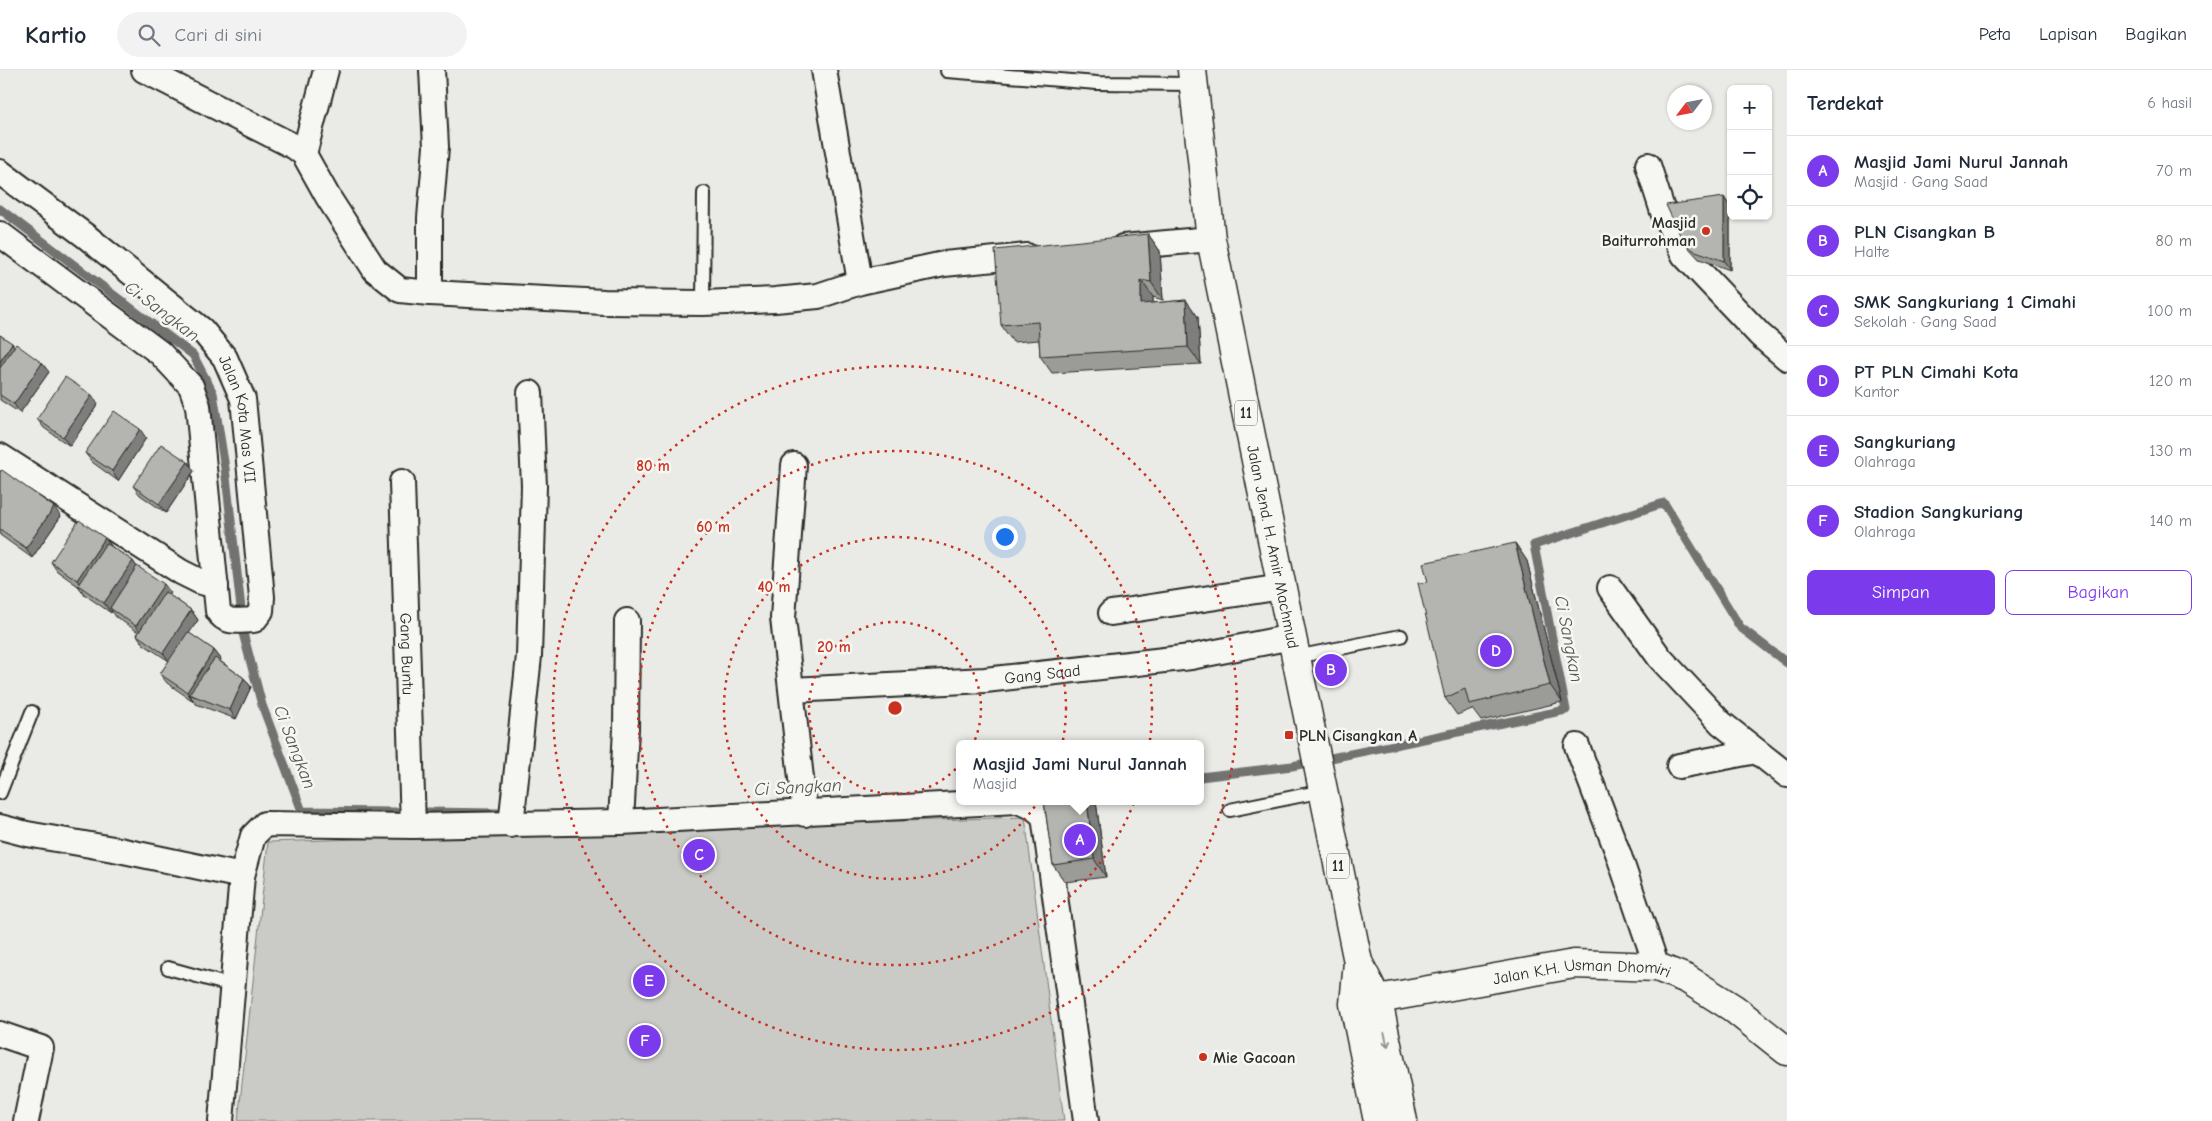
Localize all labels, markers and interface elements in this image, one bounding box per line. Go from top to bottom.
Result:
search box [117,12,467,57]
text: Kartio [25,21,87,49]
icon: search [135,21,163,49]
text: Cari di sini [175,24,262,46]
text: Peta [1979,24,2011,45]
text: Lapisan [2039,24,2097,45]
text: Bagikan [2125,24,2187,45]
north arrow [1667,85,1712,130]
map controls [1727,85,1772,220]
button: + [1727,85,1772,130]
text: Terdekat [1807,91,1883,115]
text: 6 hasil [2147,94,2192,112]
button: − [1727,130,1772,175]
text: Masjid Jami Nurul Jannah [1854,151,2068,173]
text: A [1819,162,1827,180]
text: 70 m [2156,162,2192,180]
text: Masjid · Gang Saad [1854,173,1988,191]
button: locate [1727,175,1772,220]
place label: Masjid Baiturrohman [1602,214,1696,250]
text: PLN Cisangkan B [1854,221,1995,243]
marker: Masjid Baiturrohman [1700,225,1712,237]
text: B [1818,232,1828,250]
text: 80 m [2155,232,2192,250]
text: Halte [1854,243,1889,261]
water label: Ci Sangkan [120,277,203,346]
text: SMK Sangkuriang 1 Cimahi [1854,291,2076,313]
text: C [1818,302,1828,320]
text: 100 m [2148,302,2192,320]
text: Sekolah · Gang Saad [1854,313,1997,331]
street label: Jalan Kota Mas VII [215,353,259,484]
text: PT PLN Cimahi Kota [1854,361,2019,383]
text: D [1818,372,1828,390]
text: 120 m [2149,372,2192,390]
text: Kantor [1854,383,1899,401]
road number: 11 [1235,400,1257,426]
text: Sangkuriang [1854,431,1957,453]
text: E [1818,442,1828,460]
text: 130 m [2149,442,2192,460]
street label: Jalan Jend. H. Amir Machmud [1243,443,1302,650]
text: Olahraga [1854,453,1916,471]
text: 80 m [636,457,670,475]
text: Stadion Sangkuriang [1854,501,2024,523]
text: F [1818,512,1828,530]
text: 140 m [2150,512,2192,530]
text: 60 m [696,518,730,536]
text: Olahraga [1854,523,1916,541]
your location [992,524,1018,550]
button: Simpan [1807,570,1995,615]
button: Bagikan [2005,570,2192,615]
text: 40 m [758,578,791,596]
water label: Ci Sangkan [1550,594,1587,684]
street label: Gang Buntu [396,613,417,695]
pin: D [1480,632,1512,670]
text: 20 m [817,638,851,656]
pin: B [1315,651,1347,689]
street label: Gang Saad [1004,661,1081,688]
centre of rings [886,699,904,717]
water label: Ci Sangkan [269,702,320,792]
place label: PLN Cisangkan A [1299,727,1417,745]
marker: PLN Cisangkan A [1283,729,1295,741]
popup [956,740,1204,805]
text: Masjid Jami Nurul Jannah [973,753,1187,775]
water label: Ci Sangkan [754,775,842,800]
text: Masjid [973,775,1017,793]
pin: A [1064,821,1096,859]
pin: C [683,836,715,874]
road number: 11 [1327,854,1349,878]
street label: Jalan K.H. Usman Dhomiri [1492,956,1673,988]
pin: E [633,962,665,1000]
pin: F [629,1022,661,1060]
one-way arrow [1382,1031,1391,1047]
place label: Mie Gacoan [1213,1049,1295,1067]
marker: Mie Gacoan [1197,1051,1209,1063]

